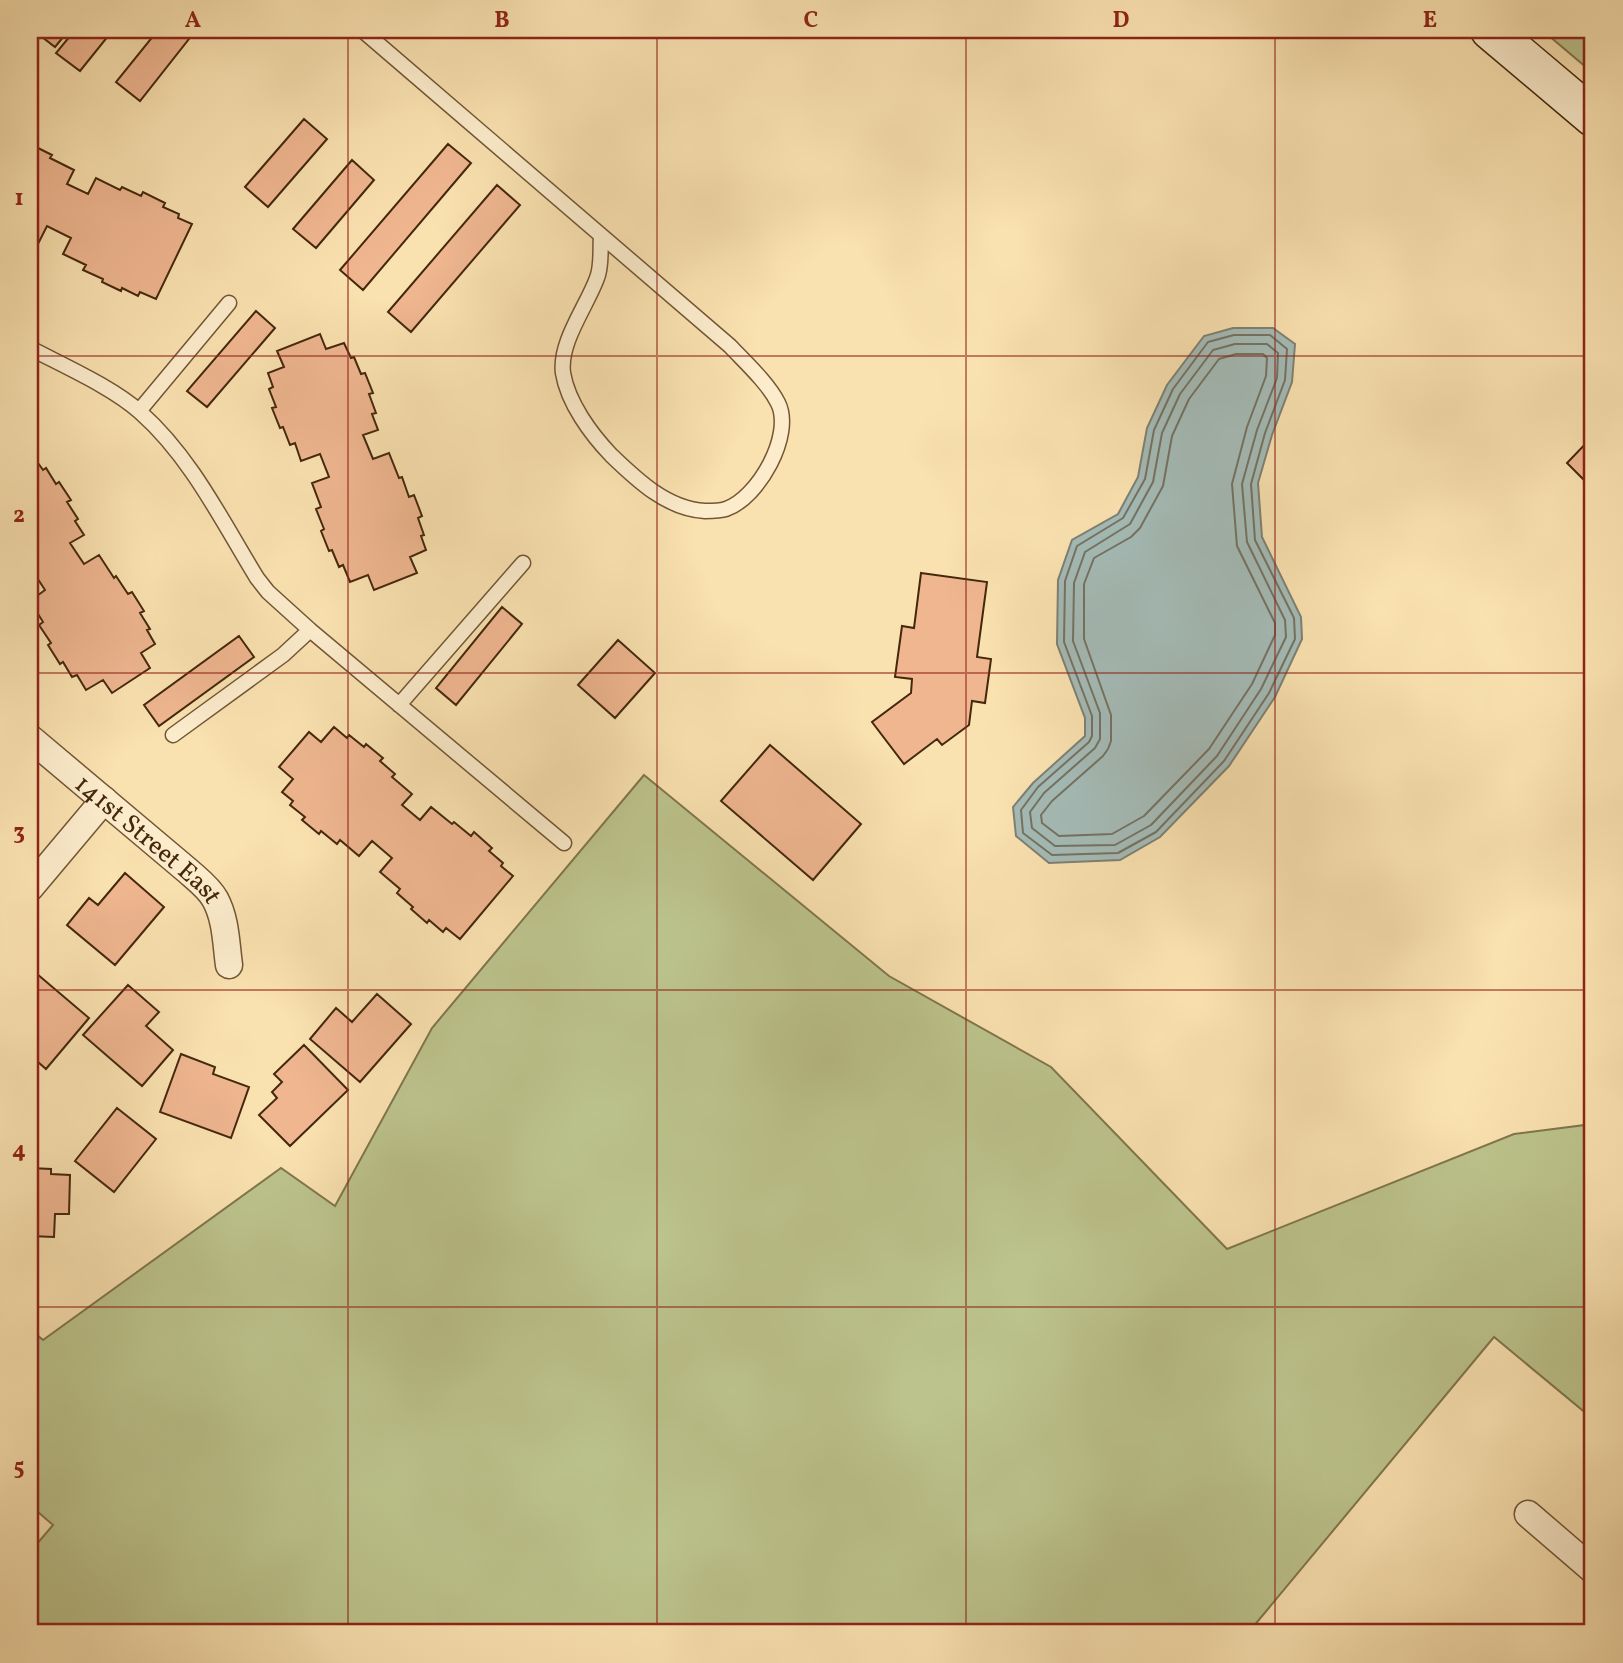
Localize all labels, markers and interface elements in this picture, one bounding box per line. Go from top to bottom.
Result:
text: A [185,5,201,37]
text: B [494,5,510,37]
text: C [804,5,818,37]
text: D [1113,5,1130,37]
text: E [1423,5,1437,37]
text: 1 [14,183,24,215]
text: 2 [13,500,25,532]
street label: 141st Street East [66,767,230,911]
text: 3 [13,817,25,849]
text: 4 [12,1135,26,1167]
text: 5 [13,1452,25,1484]

